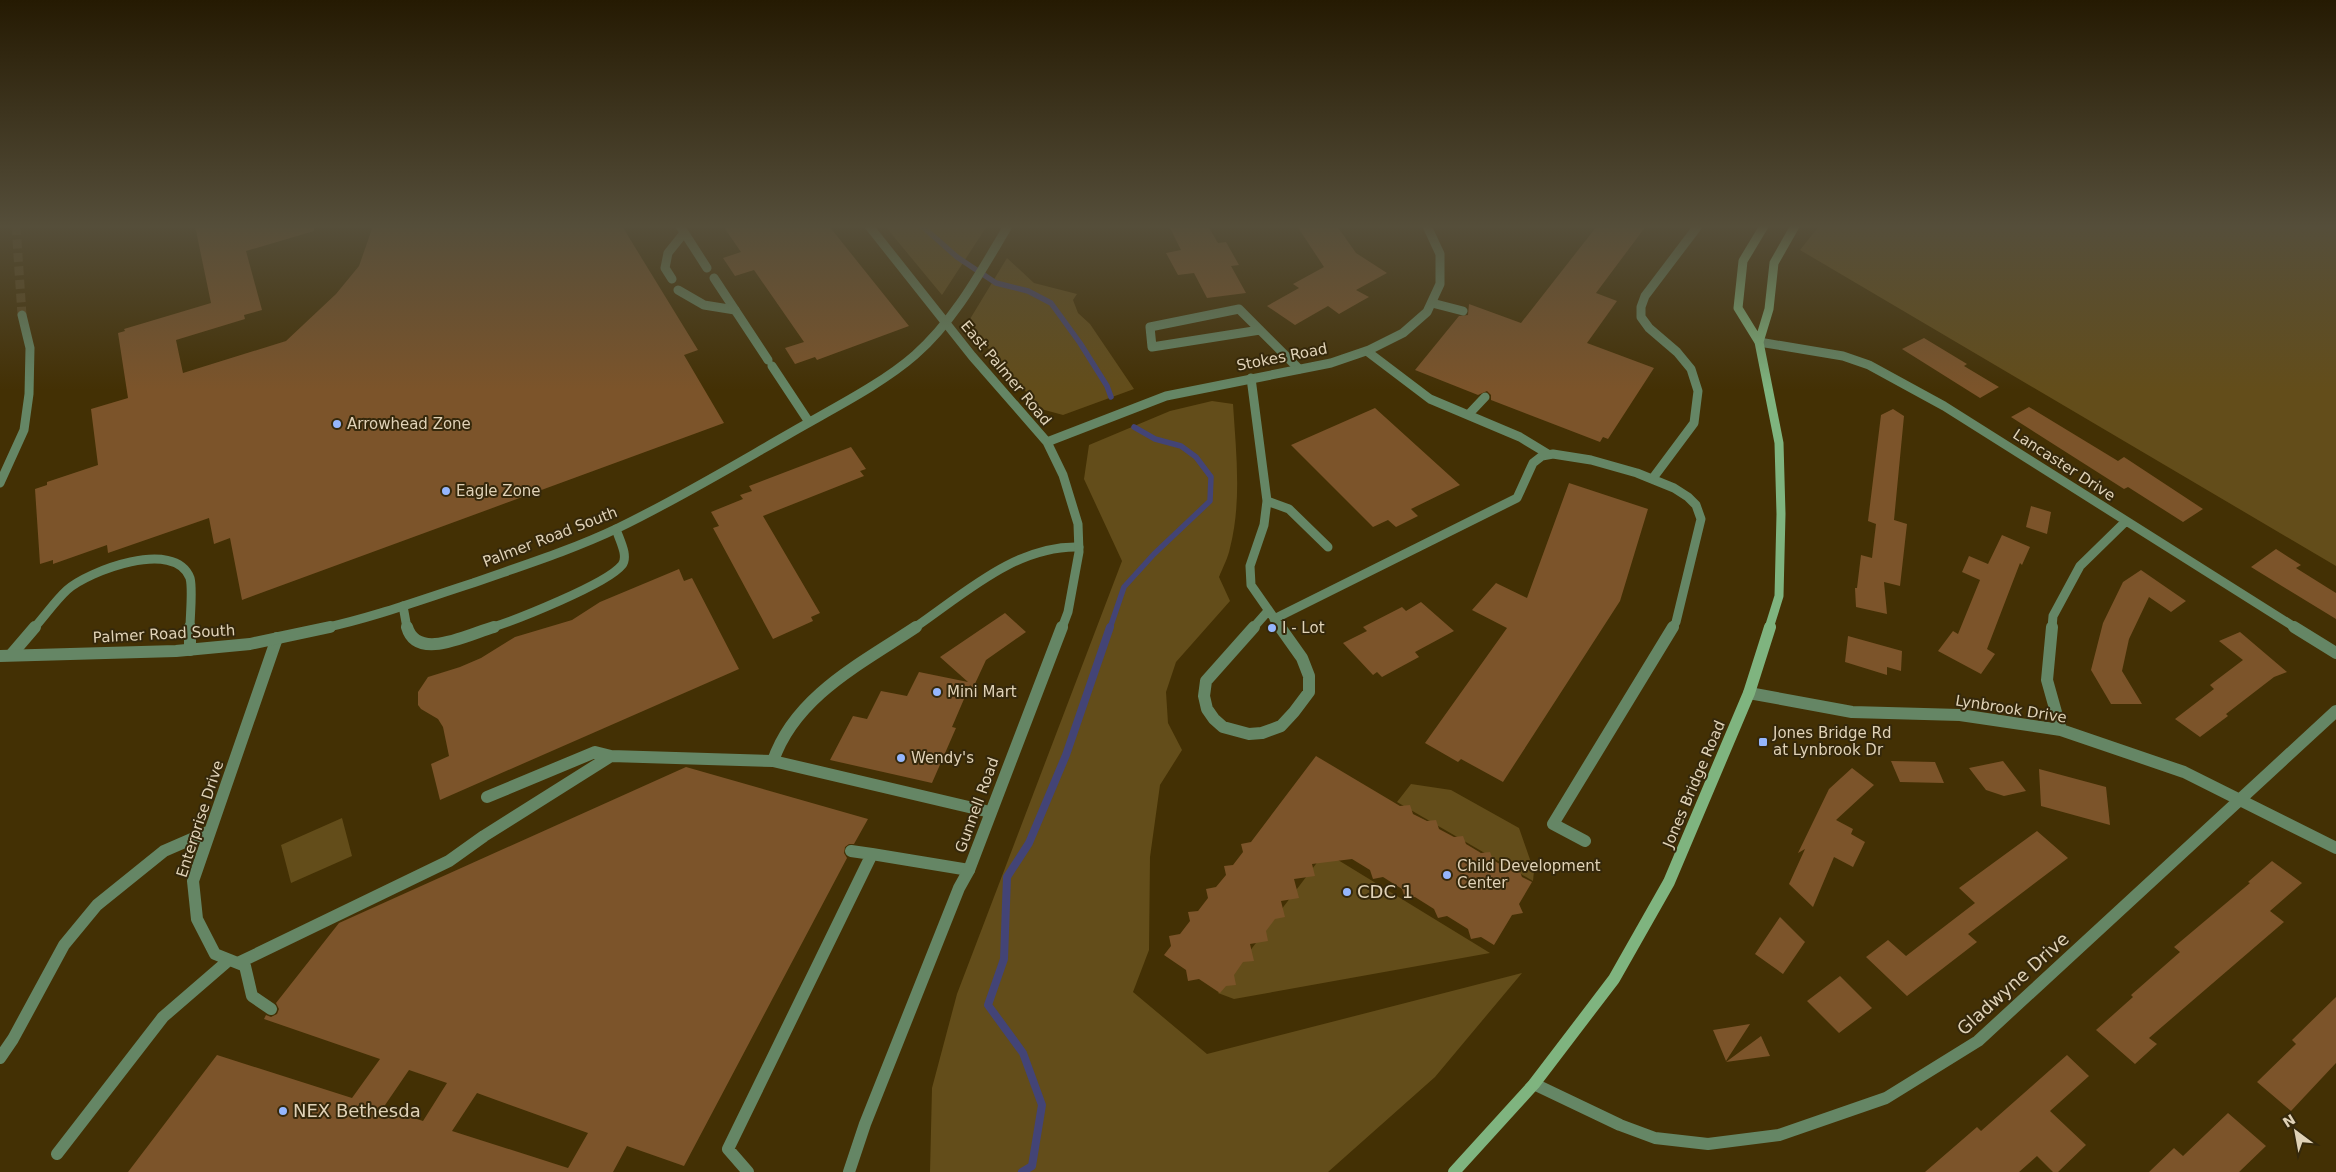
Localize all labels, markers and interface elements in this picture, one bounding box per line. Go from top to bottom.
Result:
street label: East Palmer Road [957,317,1055,429]
street label: Stokes Road [1235,339,1329,375]
place label: Arrowhead Zone [347,415,471,433]
marker: Arrowhead Zone [331,418,343,430]
street label: Lancaster Drive [2009,425,2119,505]
place label: Eagle Zone [456,482,541,500]
marker: Eagle Zone [440,485,452,497]
street label: Palmer Road South [480,503,620,571]
place label: I - Lot [1282,619,1325,637]
street label: Palmer Road South [92,621,236,647]
marker: I - Lot [1266,622,1278,634]
place label: Mini Mart [947,683,1017,701]
marker: Mini Mart [931,686,943,698]
street label: Lynbrook Drive [1954,691,2068,727]
street label: Jones Bridge Road [1659,718,1729,851]
place label: Jones Bridge Rd at Lynbrook Dr [1772,724,1892,759]
marker: Jones Bridge Rd at Lynbrook Dr [1757,736,1769,748]
place label: Wendy's [911,749,974,767]
marker: Wendy's [895,752,907,764]
street label: Gunnell Road [951,755,1003,855]
street label: Enterprise Drive [173,758,227,880]
place label: Child Development Center [1457,857,1601,892]
marker: Child Development Center [1441,869,1453,881]
place label: CDC 1 [1357,881,1413,902]
marker: CDC 1 [1341,886,1353,898]
street label: Gladwyne Drive [1953,928,2073,1039]
place label: NEX Bethesda [293,1100,421,1121]
marker: NEX Bethesda [277,1105,289,1117]
north arrow [2271,1107,2321,1157]
text: N [2280,1111,2298,1131]

